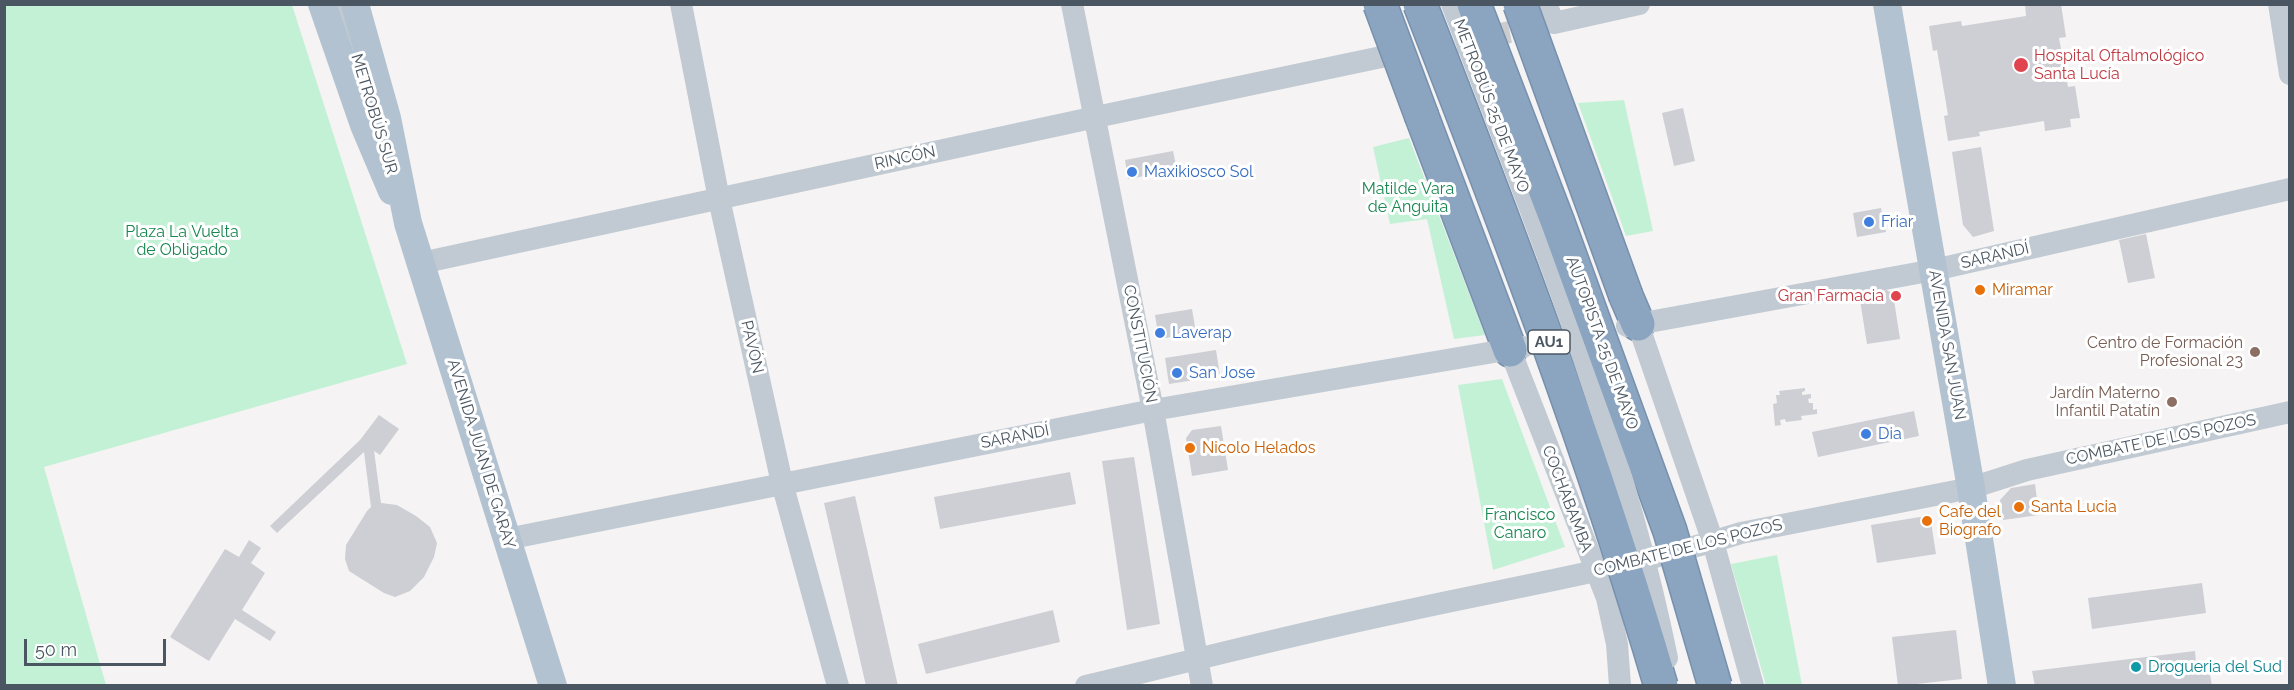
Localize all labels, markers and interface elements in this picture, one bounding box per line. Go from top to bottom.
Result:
street label: METROBÚS 25 DE MAYO [1449,17,1533,195]
place label: Hospital Oftalmológico Santa Lucía [2034,46,2204,84]
street label: METROBÚS SUR [347,52,401,176]
marker: Hospital Oftalmológico Santa Lucía [2012,56,2030,74]
street label: RINCÓN [873,142,937,174]
place label: Maxikiosco Sol [1144,162,1253,182]
marker: Maxikiosco Sol [1125,165,1139,179]
park label: Matilde Vara de Anguita [1362,179,1454,217]
place label: Friar [1881,212,1913,232]
marker: Friar [1862,215,1876,229]
park label: Plaza La Vuelta de Obligado [125,222,239,260]
street label: SARANDÍ [1959,239,2031,273]
street label: AUTOPISTA 25 DE MAYO [1562,254,1642,432]
street label: AVENIDA SAN JUAN [1924,269,1970,421]
place label: Miramar [1992,280,2053,300]
street label: CONSTITUCIÓN [1119,283,1161,405]
marker: Miramar [1973,283,1987,297]
place label: Gran Farmacia [1778,286,1884,306]
marker: Gran Farmacia [1889,289,1903,303]
street label: PAVÓN [737,319,767,375]
place label: Laverap [1172,323,1232,343]
marker: Laverap [1153,326,1167,340]
road number: AU1 [1528,330,1570,354]
place label: Centro de Formación Profesional 23 [2087,333,2243,371]
marker: Centro de Formación Profesional 23 [2248,345,2262,359]
street label: AVENIDA JUAN DE GARAY [443,357,519,551]
place label: San Jose [1189,363,1255,383]
marker: San Jose [1170,366,1184,380]
place label: Jardín Materno Infantil Patatín [2050,383,2160,421]
marker: Jardín Materno Infantil Patatín [2165,395,2179,409]
street label: COMBATE DE LOS POZOS [2064,410,2258,470]
street label: SARANDÍ [979,421,1051,453]
place label: Dia [1878,424,1902,444]
marker: Dia [1859,427,1873,441]
place label: Nicolo Helados [1202,438,1315,458]
marker: Nicolo Helados [1183,441,1197,455]
street label: COCHABAMBA [1538,443,1596,555]
place label: Santa Lucia [2031,497,2117,517]
marker: Santa Lucia [2012,500,2026,514]
place label: Cafe del Biografo [1939,502,2001,540]
park label: Francisco Canaro [1485,505,1555,543]
marker: Cafe del Biografo [1920,514,1934,528]
street label: COMBATE DE LOS POZOS [1592,515,1784,581]
scale bar [27,627,170,665]
text: 50 m [35,639,77,660]
place label: Drogueria del Sud [2148,657,2282,677]
marker: Drogueria del Sud [2129,660,2143,674]

